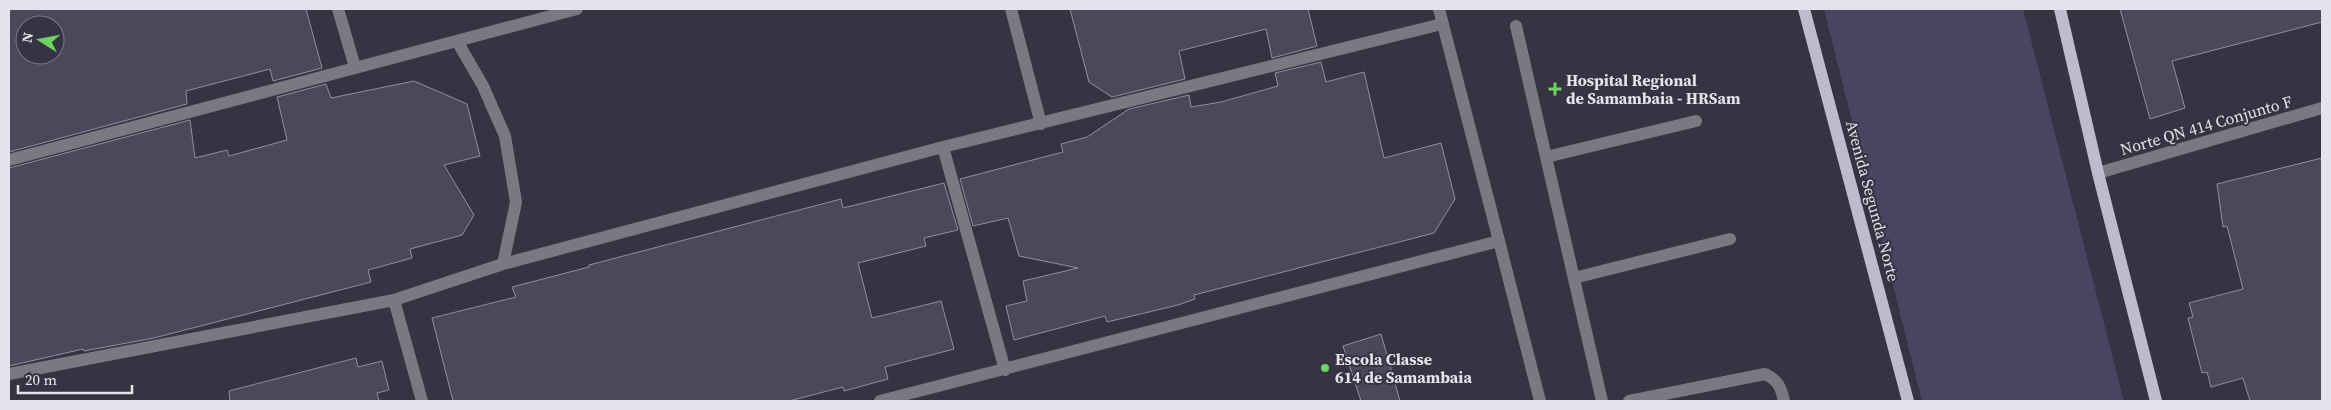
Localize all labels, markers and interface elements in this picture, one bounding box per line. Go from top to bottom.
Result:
north arrow [15,15,65,65]
text: N [16,31,38,44]
place label: Hospital Regional de Samambaia - HRSam [1566,69,1741,109]
marker: Hospital Regional de Samambaia - HRSam [1548,82,1562,96]
street label: Norte QN 414 Conjunto F [2118,90,2294,160]
street label: Avenida Segunda Norte [1841,118,1905,284]
place label: Escola Classe 614 de Samambaia [1335,348,1472,388]
scale bar [18,362,131,394]
marker: Escola Classe 614 de Samambaia [1319,362,1331,374]
text: 20 m [25,369,57,390]

